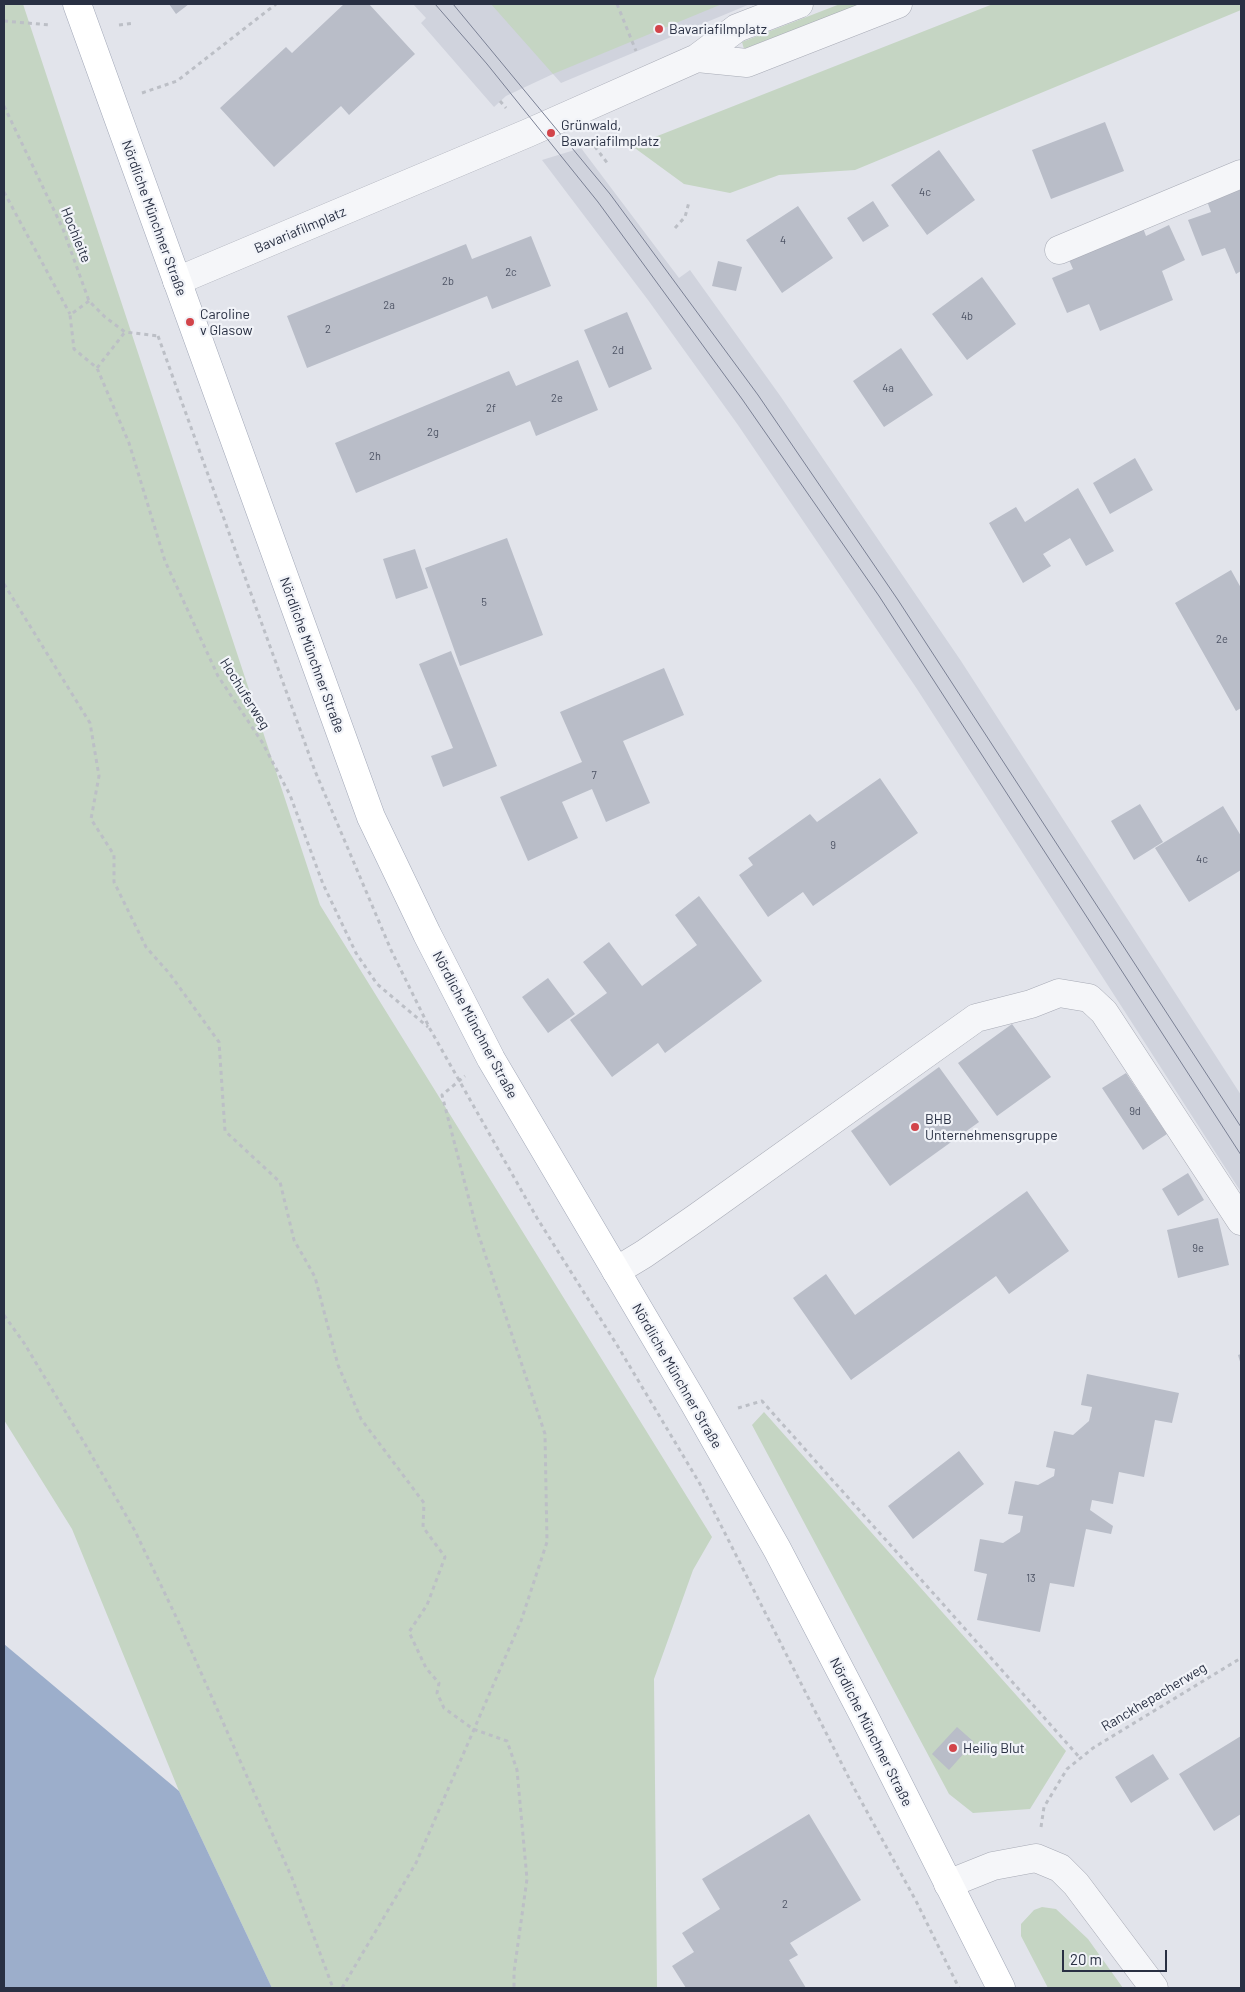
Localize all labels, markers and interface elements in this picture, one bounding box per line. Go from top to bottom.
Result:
place label: Bavariafilmplatz [669,21,767,37]
marker: Bavariafilmplatz [653,23,665,35]
place label: Grünwald, Bavariafilmplatz [561,117,659,150]
marker: Grünwald, Bavariafilmplatz [545,127,557,139]
street label: Nördliche Münchner Straße [118,138,190,298]
house number: 4c [919,185,931,199]
street label: Bavariafilmplatz [252,203,348,257]
street label: Hochleite [57,205,95,265]
house number: 4 [780,233,786,247]
house number: 2c [505,265,517,279]
house number: 2b [442,274,454,288]
house number: 2a [383,298,395,312]
place label: Caroline v Glasow [200,306,253,338]
house number: 4b [961,309,973,323]
marker: Caroline v Glasow [184,316,196,328]
house number: 2 [325,322,331,336]
house number: 2d [612,343,624,357]
house number: 4a [882,381,894,395]
house number: 2e [551,391,563,405]
house number: 2f [486,401,496,415]
house number: 2g [427,425,439,439]
house number: 2h [369,449,381,463]
street label: Nördliche Münchner Straße [276,575,348,735]
house number: 5 [481,595,487,609]
house number: 2e [1216,632,1228,646]
street label: Hochuferweg [216,655,274,733]
house number: 7 [591,768,597,782]
house number: 9 [830,838,836,852]
house number: 4c [1196,852,1208,866]
street label: Nördliche Münchner Straße [429,948,521,1102]
house number: 9d [1129,1104,1141,1118]
place label: BHB Unternehmensgruppe [925,1111,1058,1144]
marker: BHB Unternehmensgruppe [909,1121,921,1133]
house number: 9e [1192,1241,1204,1255]
street label: Nördliche Münchner Straße [629,1300,725,1452]
house number: 13 [1026,1571,1036,1585]
street label: Nördliche Münchner Straße [826,1655,916,1809]
street label: Ranckhepacherweg [1098,1659,1210,1735]
place label: Heilig Blut [963,1740,1025,1756]
marker: Heilig Blut [947,1742,959,1754]
house number: 2 [782,1897,788,1911]
scale bar [1065,1940,1170,1972]
text: 20 m [1070,1950,1102,1968]

